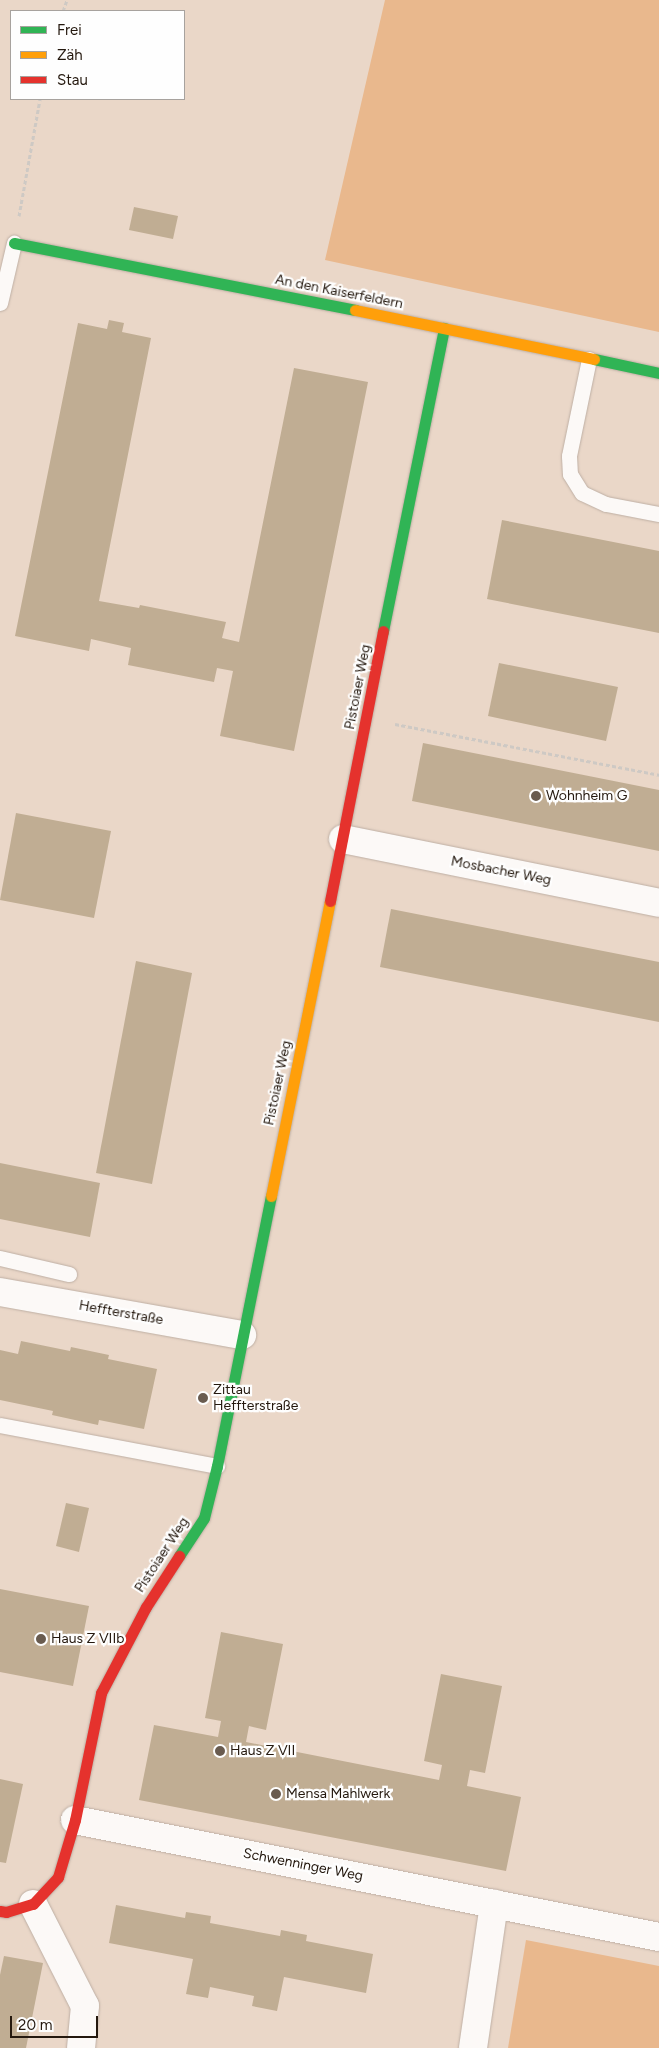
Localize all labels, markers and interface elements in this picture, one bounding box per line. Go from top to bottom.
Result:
legend [10,10,185,100]
text: Frei [57,21,82,39]
text: Zäh [57,46,83,64]
text: Stau [57,71,88,89]
street label: An den Kaiserfeldern [274,271,404,313]
street label: Pistoiaer Weg [342,643,374,731]
place label: Wohnheim G [546,788,627,804]
marker: Wohnheim G [530,790,542,802]
street label: Mosbacher Weg [449,853,553,889]
street label: Pistoiaer Weg [261,1039,295,1127]
street label: Heffterstraße [78,1297,164,1329]
place label: Zittau Heffterstraße [213,1382,298,1414]
marker: Zittau Heffterstraße [197,1392,209,1404]
street label: Pistoiaer Weg [131,1514,193,1596]
place label: Haus Z VIIb [51,1631,124,1647]
marker: Haus Z VIIb [35,1633,47,1645]
place label: Haus Z VII [230,1743,295,1759]
marker: Haus Z VII [214,1745,226,1757]
place label: Mensa Mahlwerk [286,1786,390,1802]
marker: Mensa Mahlwerk [270,1788,282,1800]
street label: Schwenninger Weg [242,1845,364,1885]
scale bar [12,2006,100,2038]
text: 20 m [18,2016,52,2034]

